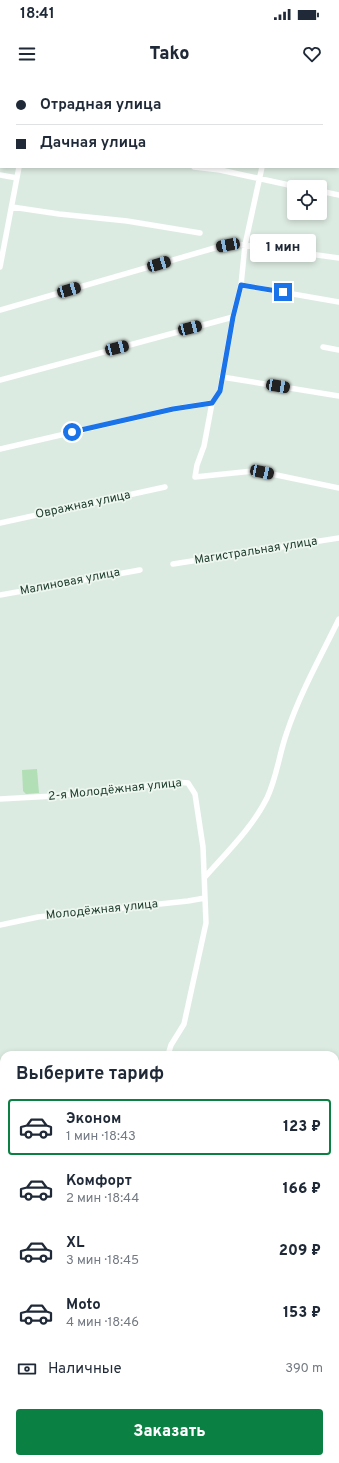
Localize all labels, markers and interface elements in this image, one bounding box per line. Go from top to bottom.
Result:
text: 18:41 [20,5,55,24]
icon: menu [16,43,38,65]
text: Tako [149,43,190,66]
icon: heart [301,43,323,65]
text: Отрадная улица [40,96,161,115]
text: Дачная улица [40,134,146,153]
map controls [287,180,327,220]
button: locate [287,180,327,220]
callout: 1 мин [250,234,316,262]
car [215,237,241,253]
text: 1 мин [266,240,300,256]
car [146,255,172,273]
car [56,281,82,299]
route end [274,283,292,301]
car [177,319,203,337]
car [104,339,130,357]
car [265,378,291,394]
route start [63,423,81,441]
car [249,464,275,480]
street label: Овражная улица [34,487,132,523]
street label: Магистральная улица [193,533,319,569]
street label: Малиновая улица [19,564,121,600]
street label: 2-я Молодёжная улица [47,775,183,805]
street label: Молодёжная улица [45,896,159,924]
text: Выберите тариф [16,1063,164,1086]
icon: car [18,1109,54,1145]
text: Эконом [66,1110,121,1129]
text: 123 ₽ [283,1118,321,1137]
text: 1 мин · 18:43 [66,1129,136,1145]
icon: car [18,1171,54,1207]
text: Комфорт [66,1172,132,1191]
text: 166 ₽ [282,1180,321,1199]
text: 2 мин · 18:44 [66,1191,139,1207]
icon: car [18,1233,54,1269]
text: XL [66,1234,84,1253]
text: 209 ₽ [279,1242,321,1261]
text: 3 мин · 18:45 [66,1253,139,1269]
icon: car [18,1295,54,1331]
text: Moto [66,1296,101,1315]
text: 153 ₽ [283,1304,321,1323]
text: 4 мин · 18:46 [66,1315,139,1331]
icon: cash [16,1358,38,1380]
text: Наличные [48,1360,122,1379]
text: 390 m [285,1361,323,1377]
button: Заказать [16,1409,323,1455]

